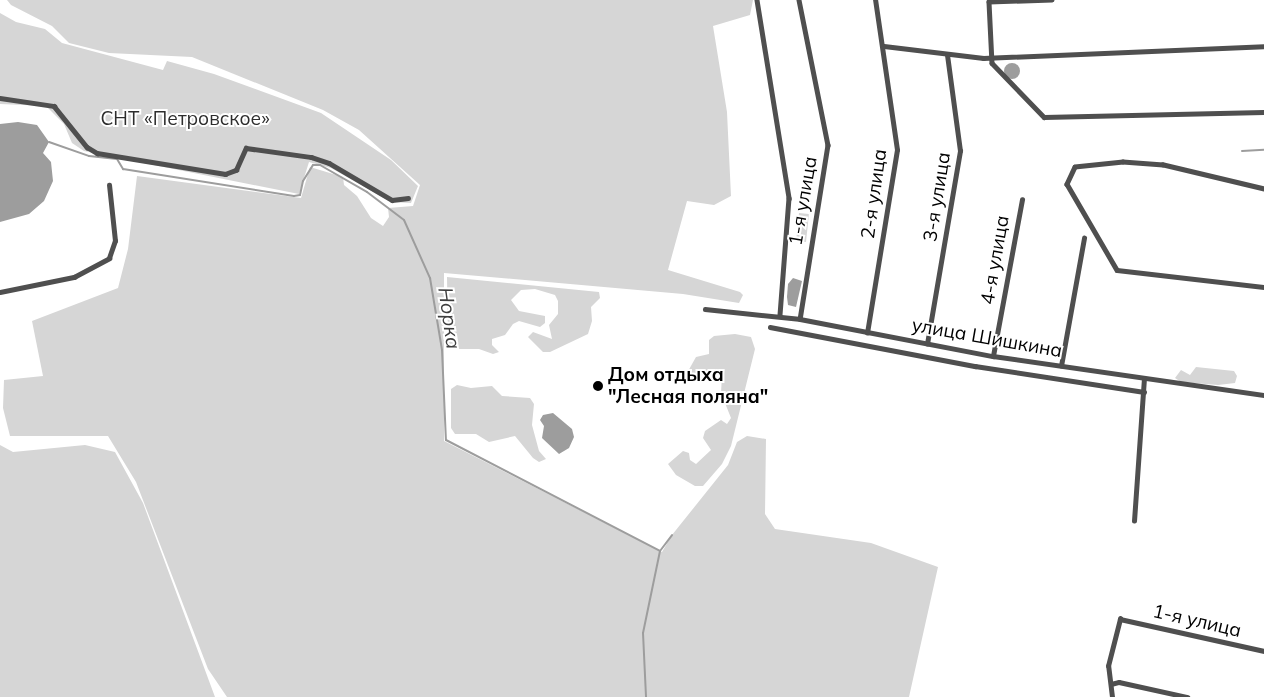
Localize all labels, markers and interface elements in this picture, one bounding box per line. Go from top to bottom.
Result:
park label: СНТ «Петровское» [100,108,270,130]
street label: 2-я улица [856,148,892,240]
street label: 3-я улица [919,151,955,243]
street label: 1-я улица [784,155,822,247]
street label: 4-я улица [976,214,1014,306]
water label: Норка [434,286,466,350]
street label: улица Шишкина [910,314,1064,362]
place label: Дом отдыха "Лесная поляна" [608,364,768,408]
marker: Дом отдыха "Лесная поляна" [592,380,604,392]
street label: 1-я улица [1150,600,1244,642]

